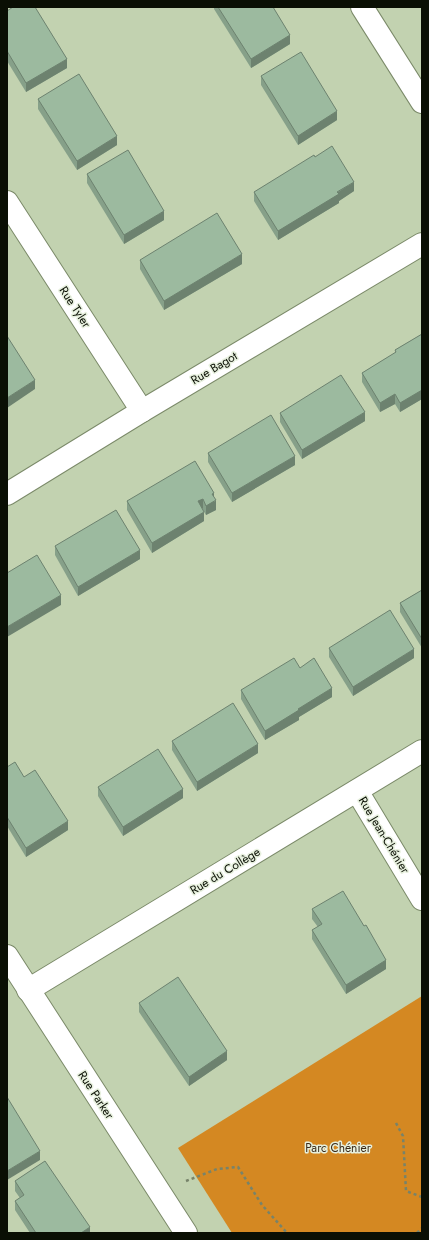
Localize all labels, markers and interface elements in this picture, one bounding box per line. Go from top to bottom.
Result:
street label: Rue Tyler [55,283,96,332]
street label: Rue Bagot [187,347,241,389]
street label: Rue Jean-Chénier [354,793,415,878]
street label: Rue du Collège [186,843,264,899]
street label: Rue Parker [74,1067,119,1123]
park label: Parc Chénier [305,1139,372,1157]

